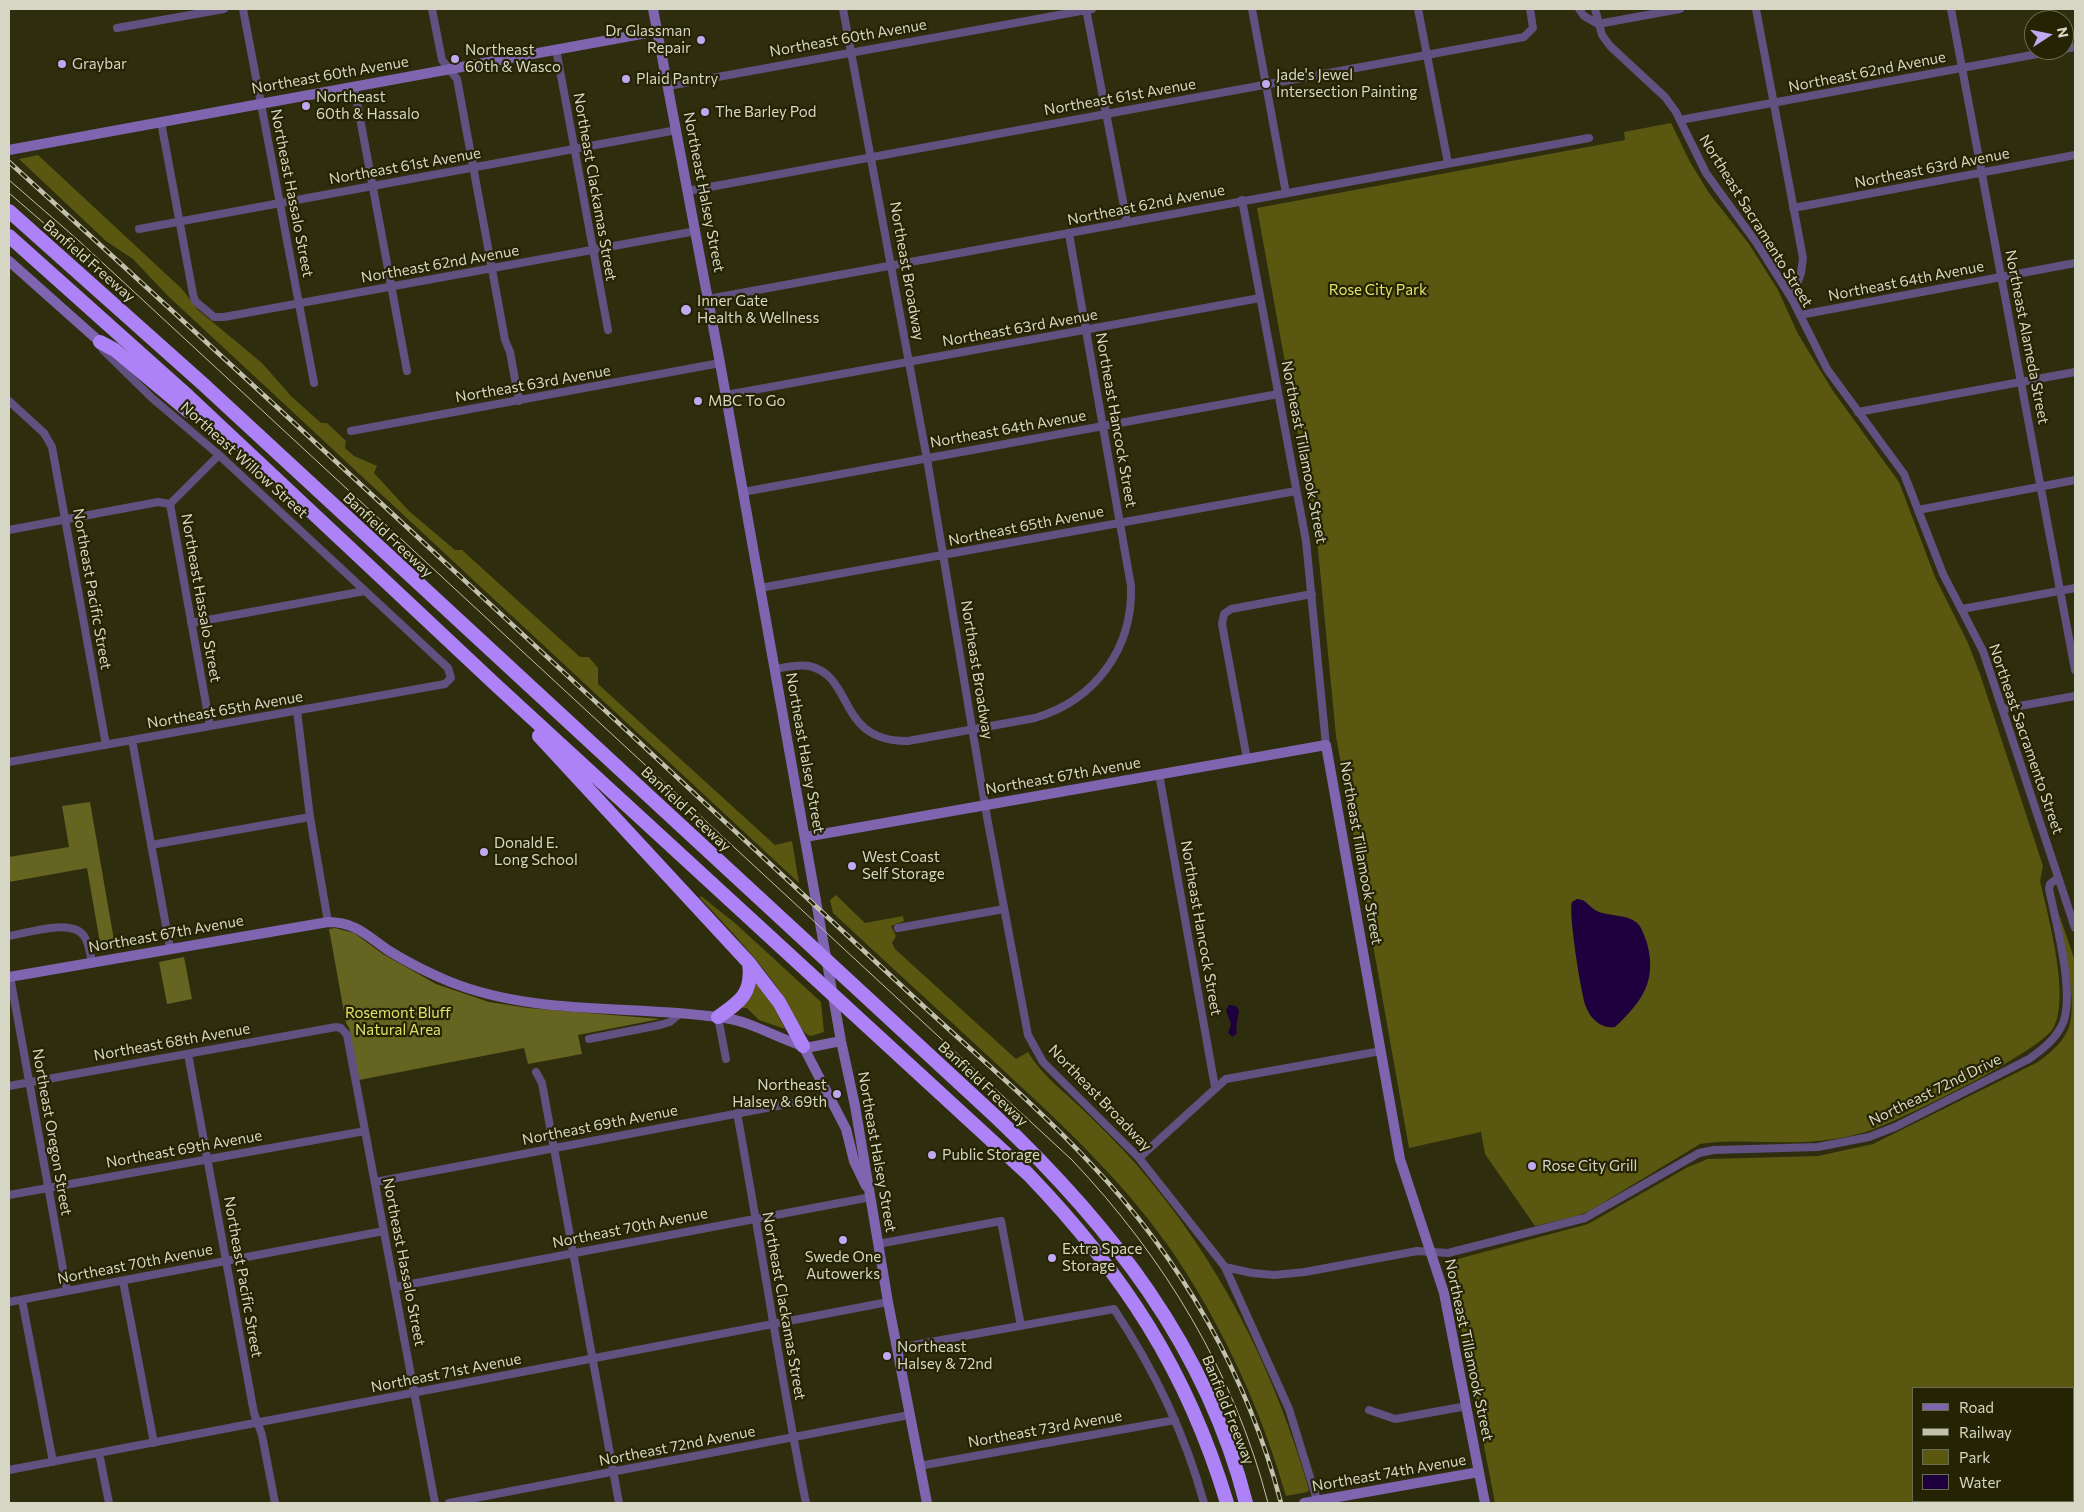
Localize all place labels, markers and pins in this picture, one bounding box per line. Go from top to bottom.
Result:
place label: Dr Glassman Repair [605,22,691,57]
marker: Dr Glassman Repair [695,34,707,46]
place label: Northeast 60th & Wasco [465,41,561,76]
marker: Northeast 60th & Wasco [449,53,461,65]
place label: Graybar [72,55,127,73]
marker: Graybar [56,58,68,70]
place label: Jade's Jewel Intersection Painting [1276,66,1418,101]
place label: Plaid Pantry [636,70,718,88]
marker: Plaid Pantry [620,73,632,85]
marker: Jade's Jewel Intersection Painting [1260,78,1272,90]
place label: Northeast 60th & Hassalo [316,88,420,123]
marker: Northeast 60th & Hassalo [300,100,312,112]
place label: The Barley Pod [715,103,816,121]
marker: The Barley Pod [699,106,711,118]
place label: Inner Gate Health & Wellness [697,292,819,327]
marker: Inner Gate Health & Wellness [679,303,693,317]
place label: MBC To Go [708,392,785,410]
marker: MBC To Go [692,395,704,407]
place label: Donald E. Long School [494,834,578,869]
marker: Donald E. Long School [478,846,490,858]
place label: West Coast Self Storage [862,848,945,883]
marker: West Coast Self Storage [846,860,858,872]
place label: Northeast Halsey & 69th [732,1076,827,1111]
marker: Northeast Halsey & 69th [831,1088,843,1100]
place label: Public Storage [942,1146,1040,1164]
marker: Public Storage [926,1149,938,1161]
place label: Rose City Grill [1542,1157,1637,1175]
marker: Rose City Grill [1526,1160,1538,1172]
marker: Swede One Autowerks [837,1234,849,1246]
place label: Extra Space Storage [1062,1240,1142,1275]
place label: Swede One Autowerks [805,1248,881,1283]
marker: Extra Space Storage [1046,1252,1058,1264]
place label: Northeast Halsey & 72nd [897,1338,992,1373]
marker: Northeast Halsey & 72nd [881,1350,893,1362]

